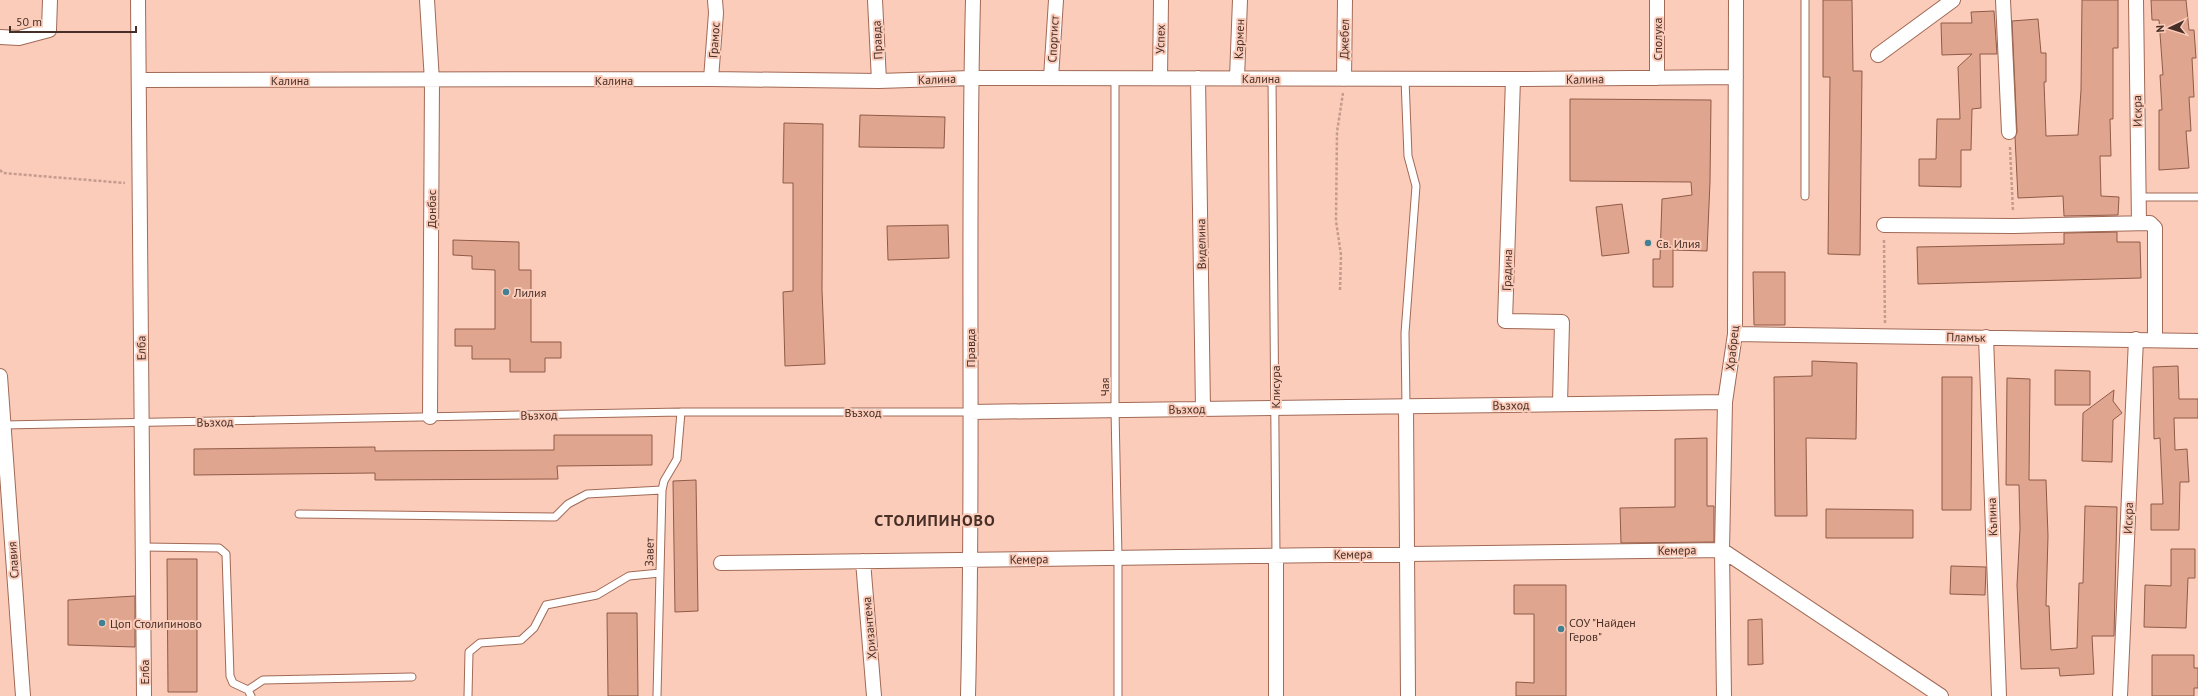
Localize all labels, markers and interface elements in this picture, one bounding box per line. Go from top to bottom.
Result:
scale bar [10,8,136,34]
north arrow [2150,8,2190,48]
text: 50 m [16,14,42,29]
street label: Спортист [1044,15,1062,63]
street label: Сполука [1650,17,1665,60]
street label: Кармен [1231,19,1247,59]
street label: Джебел [1336,19,1352,59]
street label: Правда [868,20,886,60]
street label: Грамос [705,21,723,58]
street label: Успех [1152,24,1168,54]
text: N [2153,25,2167,33]
street label: Калина [918,71,956,87]
street label: Калина [1242,71,1280,86]
street label: Калина [1566,71,1604,87]
street label: Калина [271,73,309,88]
street label: Калина [595,73,633,88]
street label: Искра [2129,95,2145,127]
street label: Донбас [424,189,439,228]
street label: Виделина [1193,218,1209,270]
place label: Св. Илия [1656,236,1700,251]
marker: Св. Илия [1643,238,1653,248]
street label: Градина [1499,249,1515,291]
place label: Лилия [513,285,546,300]
marker: Лилия [501,287,511,297]
street label: Храбрец [1722,324,1742,371]
street label: Правда [963,329,978,367]
street label: Пламък [1946,329,1986,345]
street label: Елба [133,335,149,361]
street label: Клисура [1268,365,1283,409]
street label: Чая [1097,378,1112,396]
street label: Възход [1492,397,1530,413]
street label: Възход [1168,401,1206,417]
street label: Възход [844,405,882,420]
street label: Възход [520,407,558,423]
street label: Възход [196,414,234,430]
street label: Къпина [1984,497,2000,537]
street label: Искра [2120,502,2136,534]
district label: СТОЛИПИНОВО [874,510,996,530]
street label: Завет [641,537,657,567]
street label: Славия [4,541,22,579]
street label: Кемера [1657,542,1697,558]
street label: Кемера [1333,546,1373,562]
street label: Кемера [1009,551,1049,567]
street label: Хризантема [859,596,879,660]
place label: СОУ "Найден Геров" [1569,615,1636,644]
place label: Цоп Столипиново [110,616,202,631]
marker: Цоп Столипиново [97,618,107,628]
marker: СОУ "Найден Геров" [1556,624,1566,634]
street label: Елба [137,660,152,684]

